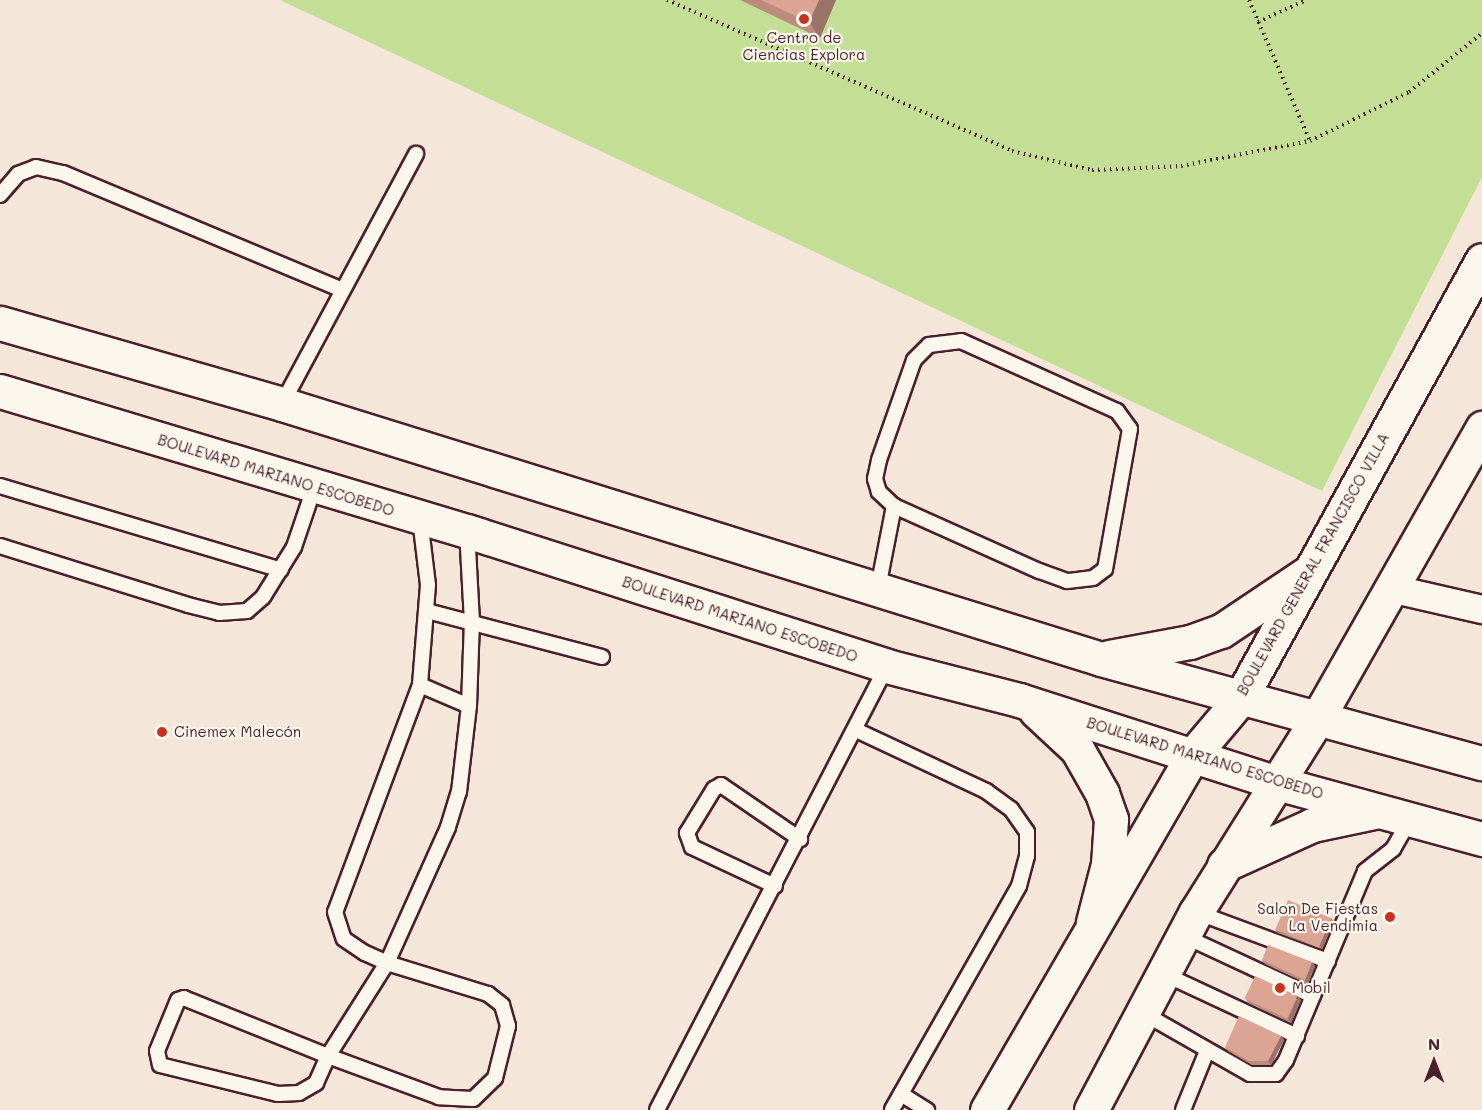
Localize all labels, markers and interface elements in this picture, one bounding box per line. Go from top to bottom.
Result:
marker: Centro de Ciencias Explora [797,12,811,26]
place label: Centro de Ciencias Explora [743,28,865,63]
street label: BOULEVARD MARIANO ESCOBEDO [155,430,397,520]
street label: BOULEVARD GENERAL FRANCISCO VILLA [1233,430,1393,698]
street label: BOULEVARD MARIANO ESCOBEDO [620,572,860,666]
street label: BOULEVARD MARIANO ESCOBEDO [1084,713,1326,803]
place label: Cinemex Malecón [174,723,301,741]
marker: Cinemex Malecón [155,725,169,739]
place label: Salon De Fiestas La Vendimia [1257,899,1378,934]
marker: Salon De Fiestas La Vendimia [1383,910,1397,924]
place label: Mobil [1292,979,1331,997]
marker: Mobil [1273,981,1287,995]
north arrow [1404,1032,1464,1092]
text: N [1428,1033,1440,1054]

